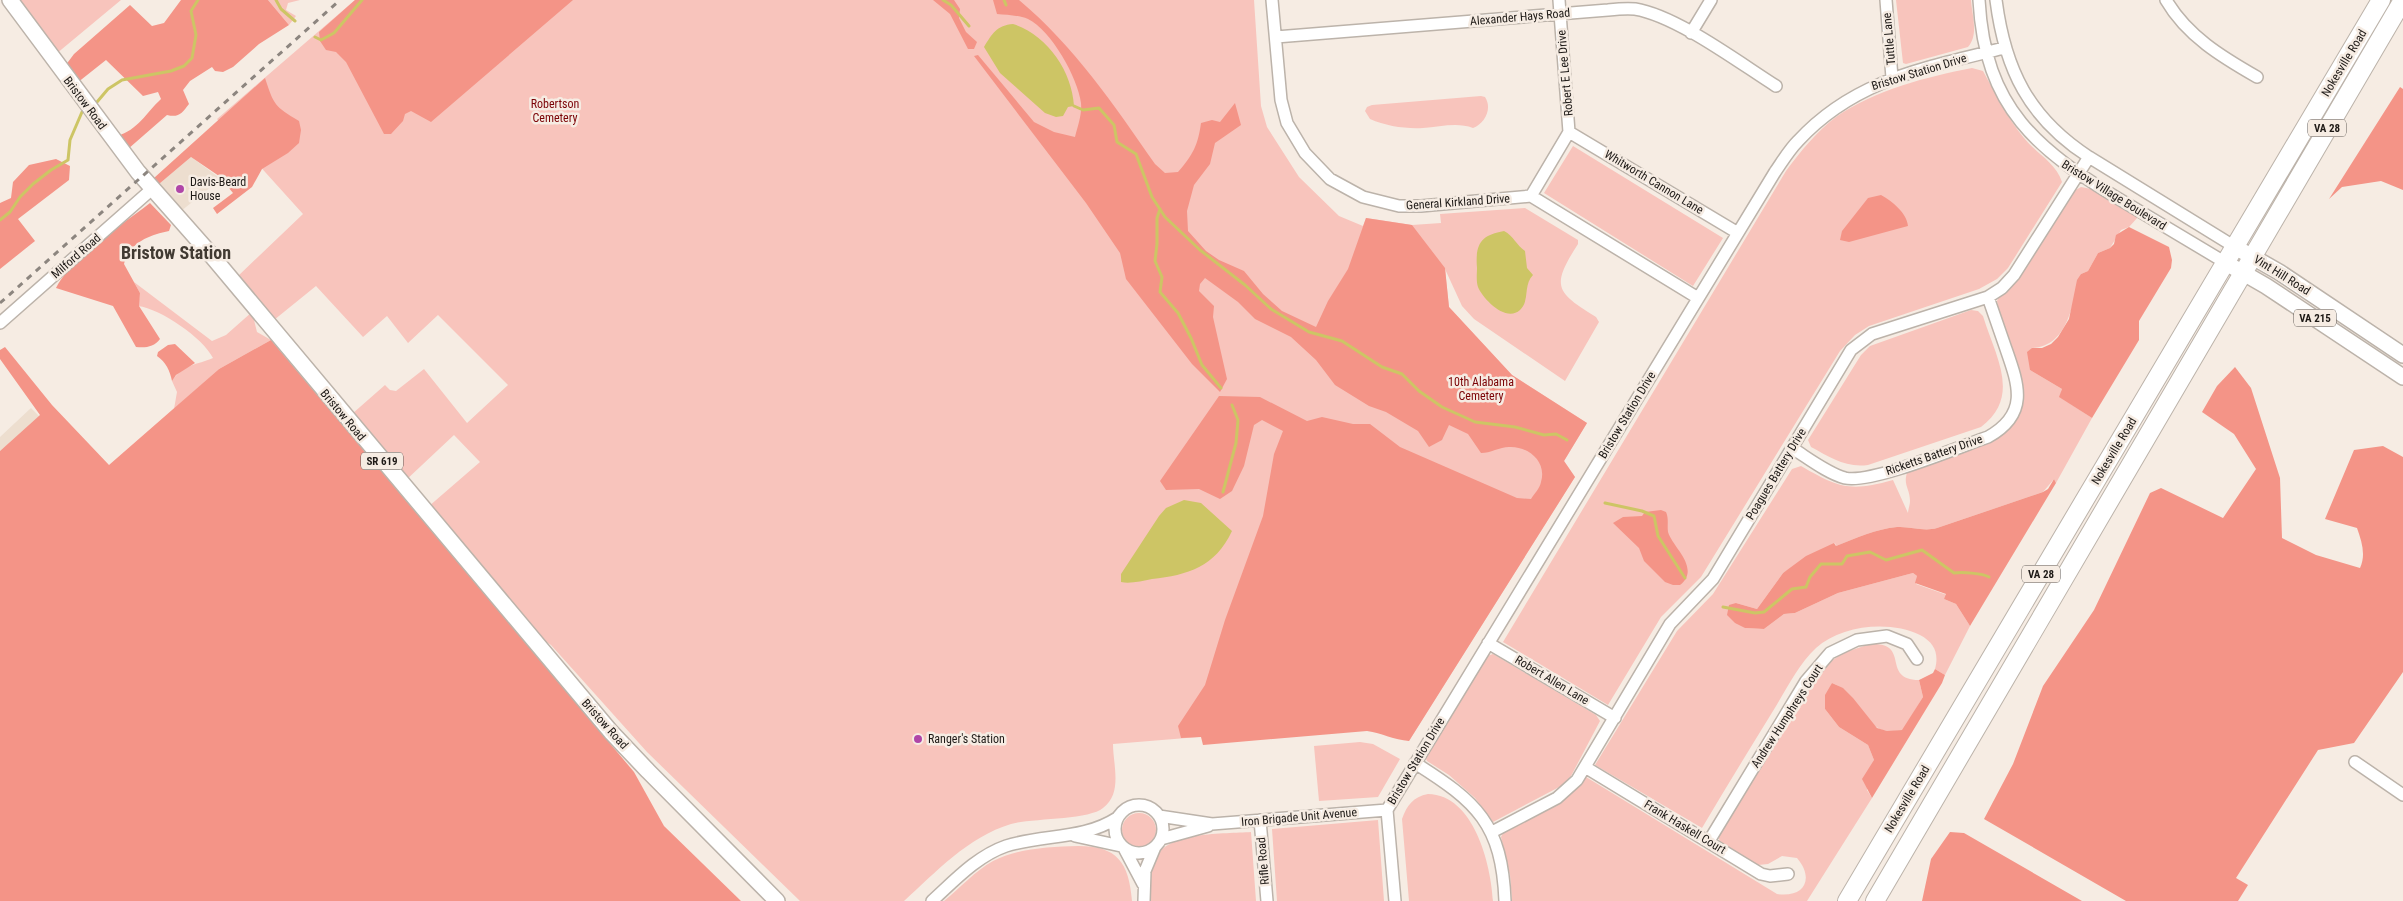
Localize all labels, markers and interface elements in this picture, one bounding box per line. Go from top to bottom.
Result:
street label: Alexander Hays Road [1469,6,1571,28]
street label: Tuttle Lane [1880,12,1898,66]
street label: Nokesville Road [2319,27,2370,99]
street label: Robert E Lee Drive [1554,29,1576,117]
street label: Bristow Station Drive [1870,51,1969,93]
street label: Bristow Road [61,74,109,132]
park label: Robertson Cemetery [531,97,580,125]
road number: VA 28 [2308,120,2346,136]
street label: Whitworth Cannon Lane [1602,147,1706,217]
street label: Bristow Village Boulevard [2059,157,2169,233]
place label: Davis-Beard House [190,175,246,203]
marker: Davis-Beard House [174,183,186,195]
street label: General Kirkland Drive [1406,191,1511,213]
street label: Milford Road [48,231,104,281]
district label: Bristow Station [121,242,231,263]
street label: Vint Hill Road [2251,252,2313,298]
road number: VA 215 [2294,310,2336,326]
street label: Bristow Station Drive [1596,369,1659,461]
park label: 10th Alabama Cemetery [1448,375,1514,403]
street label: Bristow Road [318,387,368,443]
street label: Nokesville Road [2089,415,2140,487]
street label: Poagues Battery Drive [1743,425,1809,522]
street label: Ricketts Battery Drive [1884,432,1985,478]
road number: SR 619 [361,452,403,470]
road number: VA 28 [2022,566,2060,582]
street label: Robert Allen Lane [1513,652,1592,708]
street label: Andrew Humphreys Court [1748,661,1826,770]
street label: Bristow Road [579,696,631,752]
street label: Bristow Station Drive [1385,715,1448,807]
place label: Ranger's Station [928,732,1005,746]
marker: Ranger's Station [912,733,924,745]
street label: Nokesville Road [1882,763,1933,835]
street label: Frank Haskell Court [1642,797,1729,857]
street label: Iron Brigade Unit Avenue [1240,805,1358,829]
street label: Rifle Road [1254,837,1272,885]

